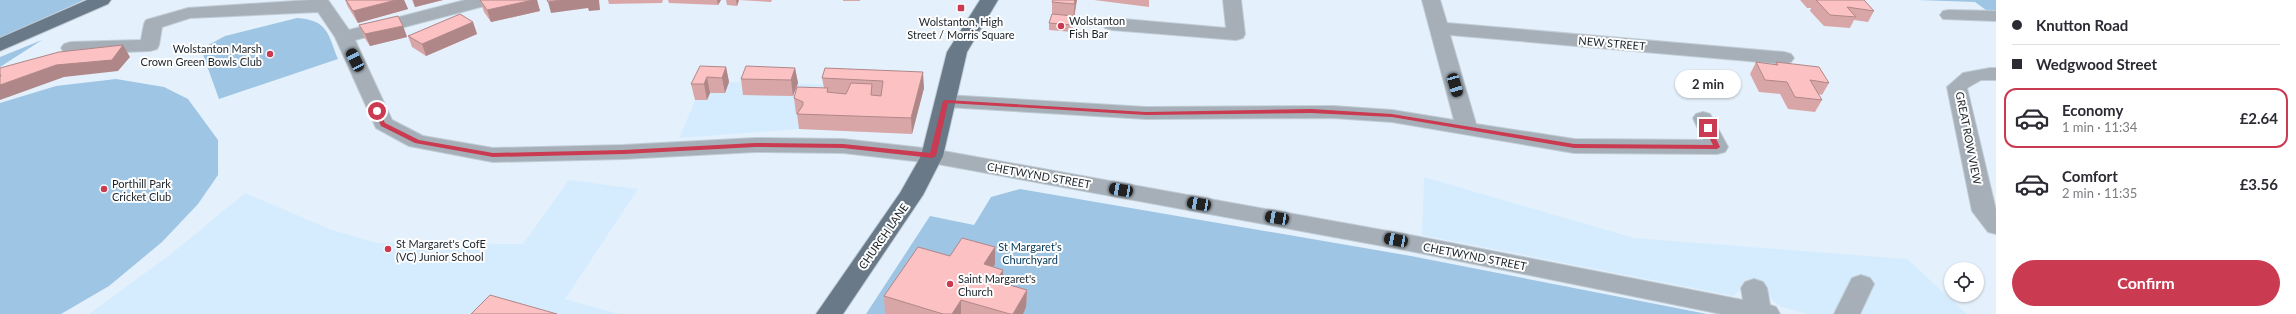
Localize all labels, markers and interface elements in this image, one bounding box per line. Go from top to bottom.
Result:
marker: Wolstanton, High Street / Morris Square [956,3,966,13]
place label: Wolstanton Fish Bar [1069,14,1125,40]
place label: Wolstanton, High Street / Morris Square [907,15,1015,41]
text: Knutton Road [2036,16,2128,34]
marker: Wolstanton Fish Bar [1056,21,1066,31]
street label: NEW STREET [1578,34,1647,52]
place label: Wolstanton Marsh Crown Green Bowls Club [141,42,262,68]
car [344,47,366,73]
marker: Wolstanton Marsh Crown Green Bowls Club [265,49,275,59]
text: Wedgwood Street [2036,55,2157,73]
callout: 2 min [1675,70,1741,98]
car [1446,72,1464,98]
text: 2 min [1692,76,1724,92]
street label: GREAT ROW VIEW [1954,90,1984,186]
icon: car [2014,100,2050,136]
text: Economy [2062,101,2123,119]
route start [368,102,386,120]
text: £2.64 [2240,109,2278,127]
route end [1699,119,1717,137]
text: 1 min · 11:34 [2062,119,2137,135]
street label: CHETWYND STREET [986,159,1092,191]
icon: car [2014,166,2050,202]
text: Comfort [2062,167,2118,185]
text: £3.56 [2240,175,2278,193]
place label: Porthill Park Cricket Club [112,177,171,203]
car [1108,182,1134,198]
marker: Porthill Park Cricket Club [99,184,109,194]
text: 2 min · 11:35 [2062,185,2137,201]
car [1186,196,1212,212]
street label: CHURCH LANE [856,201,910,271]
car [1264,210,1290,226]
car [1383,232,1409,248]
place label: St Margaret's CofE (VC) Junior School [396,237,486,263]
park label: St Margaret’s Churchyard [998,240,1062,266]
street label: CHETWYND STREET [1422,240,1528,272]
marker: St Margaret's CofE (VC) Junior School [383,244,393,254]
button: Confirm [2012,260,2280,306]
map controls [1944,262,1984,302]
button: locate [1944,262,1984,302]
place label: Saint Margaret's Church [958,272,1036,298]
marker: Saint Margaret's Church [945,279,955,289]

